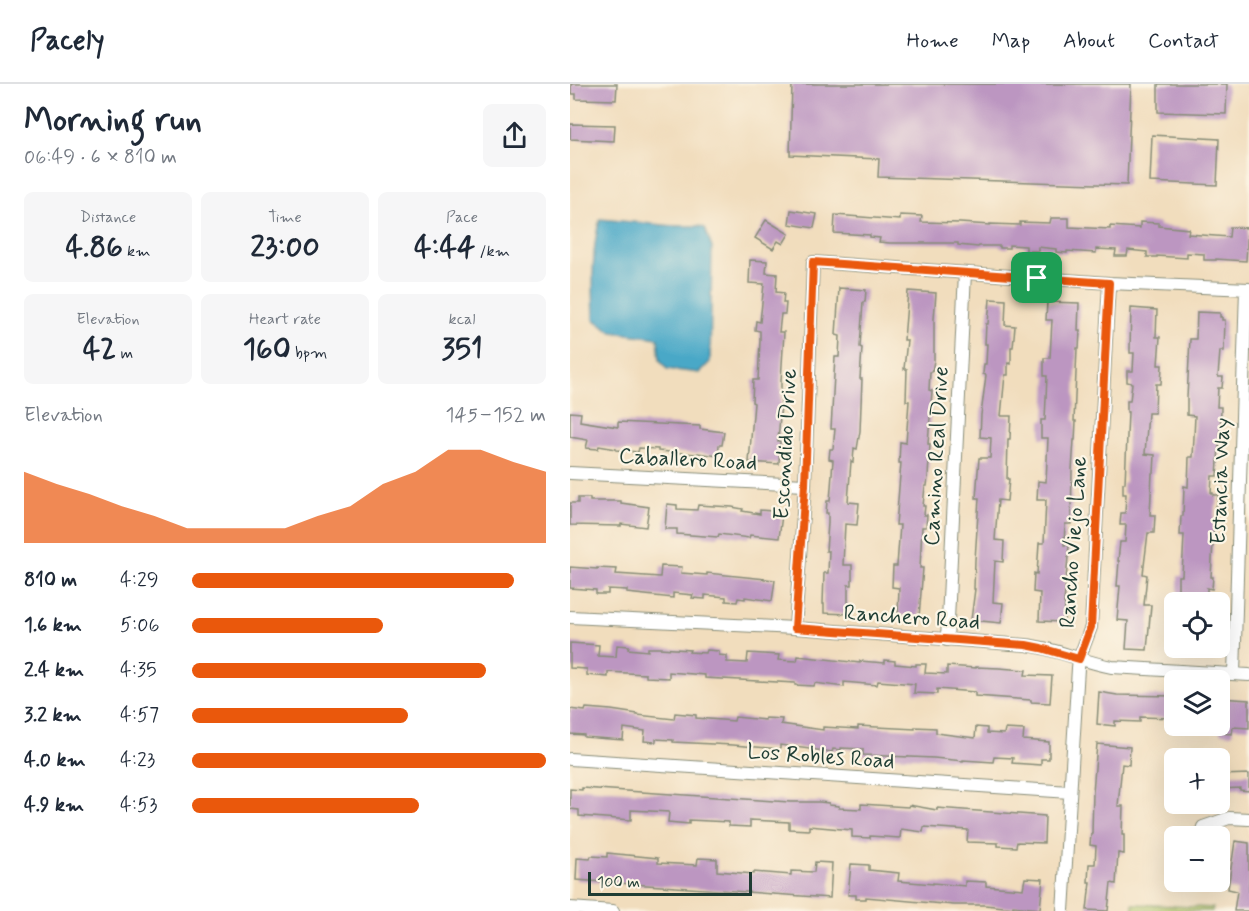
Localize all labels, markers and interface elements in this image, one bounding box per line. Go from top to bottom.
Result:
text: Pacely [30,23,105,60]
text: Home [907,27,959,55]
text: Map [992,27,1030,55]
text: About [1063,27,1115,55]
text: Contact [1148,27,1219,55]
text: Morning run [24,99,202,143]
button: share [483,104,546,167]
text: 06:49 · 6 × 810 m [24,144,177,171]
text: Distance [80,207,136,228]
text: Time [268,207,302,228]
text: Pace [446,207,478,228]
text: 4.86 [66,228,123,267]
text: 23:00 [250,228,320,267]
text: 4:44 [414,228,475,267]
text: km [123,241,150,262]
text: /km [475,241,510,262]
pin [1011,252,1062,303]
icon: arrive [1020,261,1053,294]
text: Elevation [77,309,140,330]
text: Heart rate [249,309,321,330]
text: kcal [449,309,475,330]
text: 42 [83,330,116,369]
text: 160 [243,330,291,369]
text: 351 [441,330,483,369]
text: m [116,343,133,364]
text: bpm [291,343,327,364]
street label: Camino Real Drive [918,365,956,547]
street label: Escondido Drive [768,368,804,520]
text: Elevation [24,402,103,429]
text: 145–152 m [446,402,546,429]
street label: Estancia Way [1205,417,1237,545]
street label: Caballero Road [618,442,758,478]
street label: Rancho Viejo Lane [1054,455,1095,629]
text: 810 m [24,567,77,594]
text: 4:29 [120,567,159,594]
map controls [1164,592,1230,892]
button: locate [1164,592,1230,658]
street label: Ranchero Road [843,599,981,637]
text: 1.6 km [24,612,82,639]
text: 5:06 [120,612,160,639]
text: 2.4 km [24,657,84,684]
text: 4:35 [120,657,157,684]
button: layers [1164,670,1230,736]
text: 3.2 km [24,702,82,729]
text: 4:57 [120,702,159,729]
street label: Los Robles Road [746,738,895,776]
text: 4.0 km [24,747,86,774]
text: 4:23 [120,747,155,774]
button: + [1164,748,1230,814]
text: 4.9 km [24,792,84,819]
text: 4:53 [120,792,157,819]
button: − [1164,826,1230,892]
scale bar [588,869,752,896]
text: 100 m [597,872,640,893]

